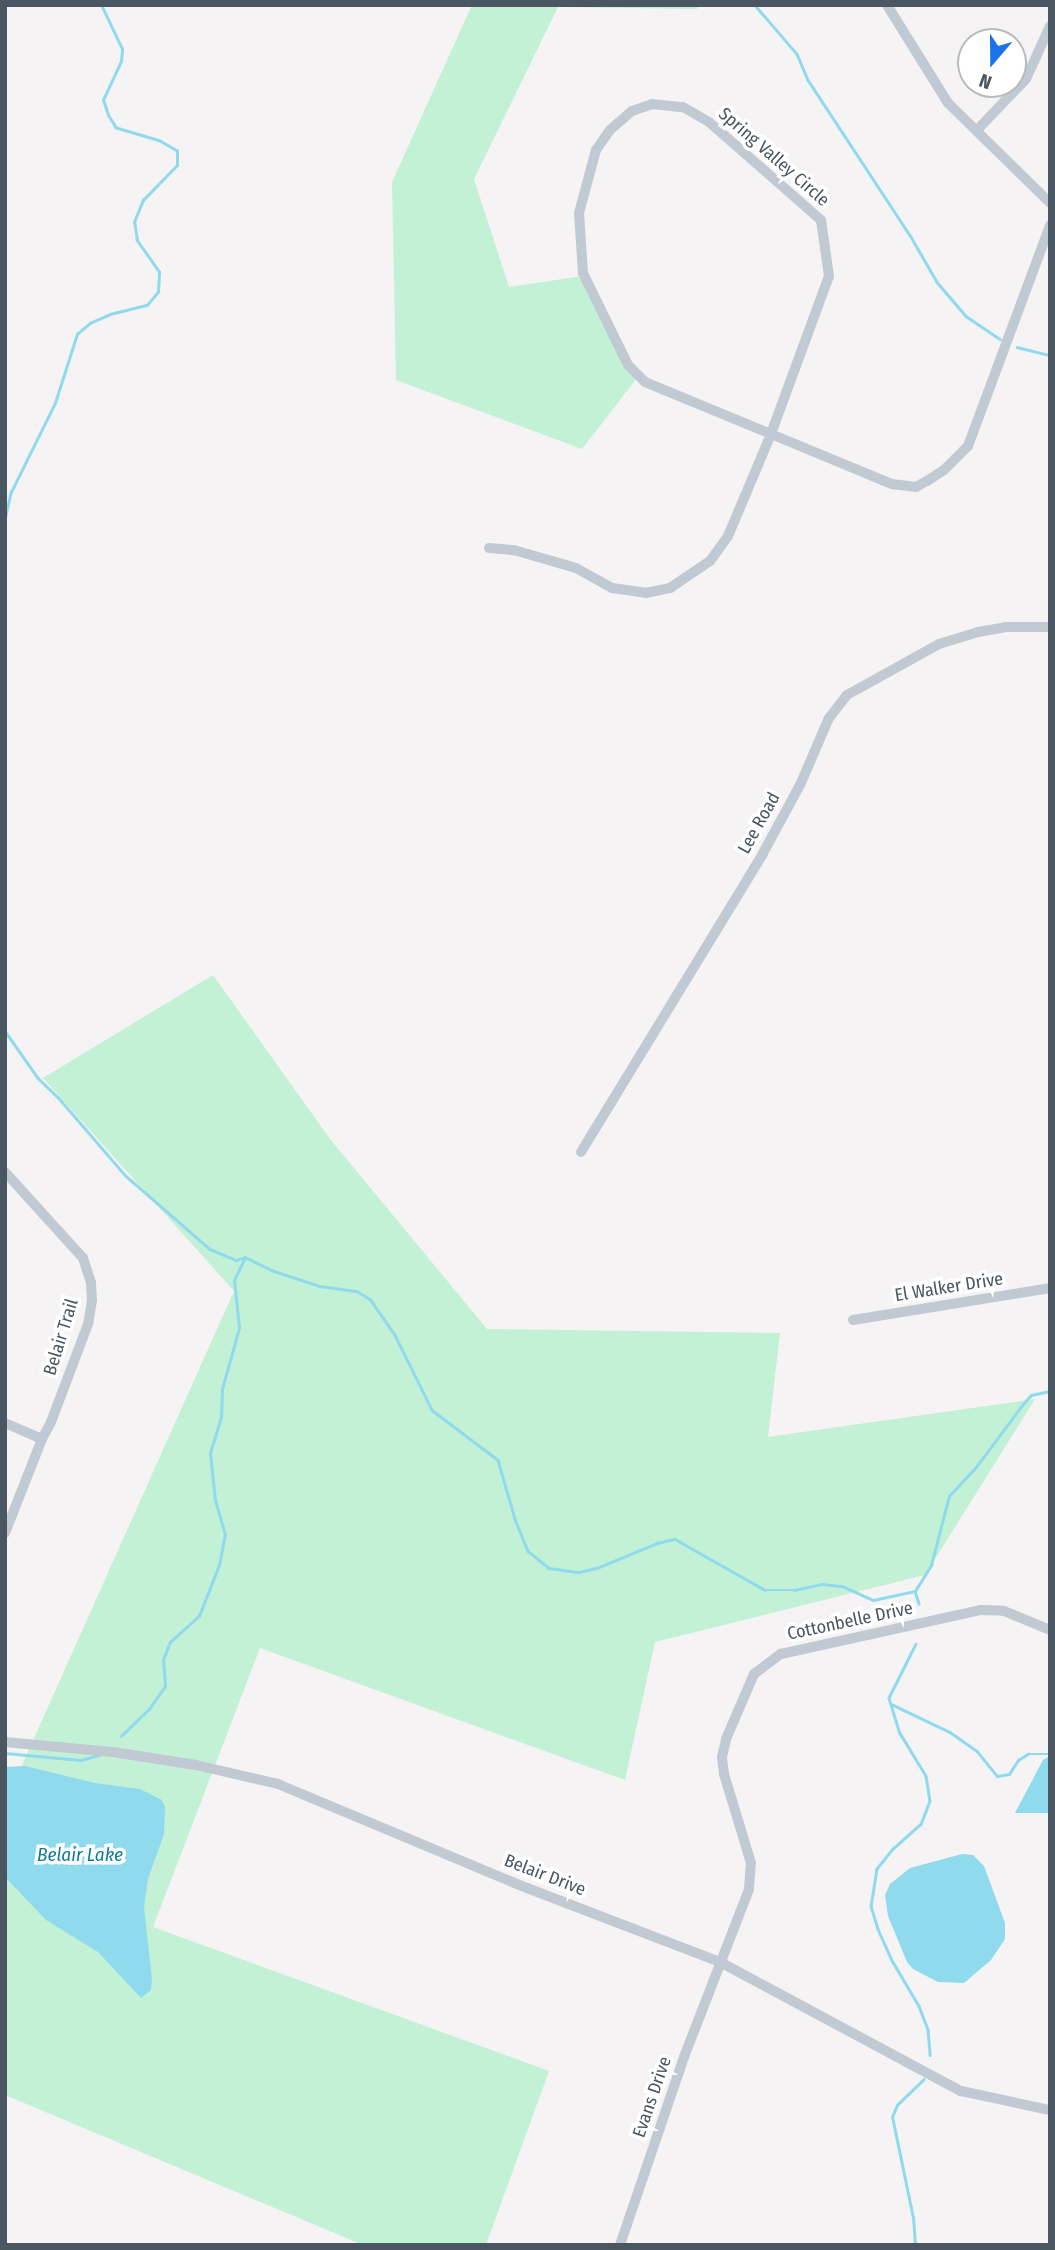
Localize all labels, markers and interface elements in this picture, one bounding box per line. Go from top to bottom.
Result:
north arrow [957,28,1027,98]
text: N [976,69,995,94]
street label: Spring Valley Circle [714,103,834,211]
street label: Lee Road [733,789,785,857]
street label: El Walker Drive [893,1268,1005,1306]
street label: Belair Trail [39,1296,83,1378]
street label: Cottonbelle Drive [785,1597,915,1645]
water label: Belair Lake [37,1844,123,1866]
street label: Belair Drive [501,1850,589,1900]
street label: Evans Drive [628,2054,676,2140]

